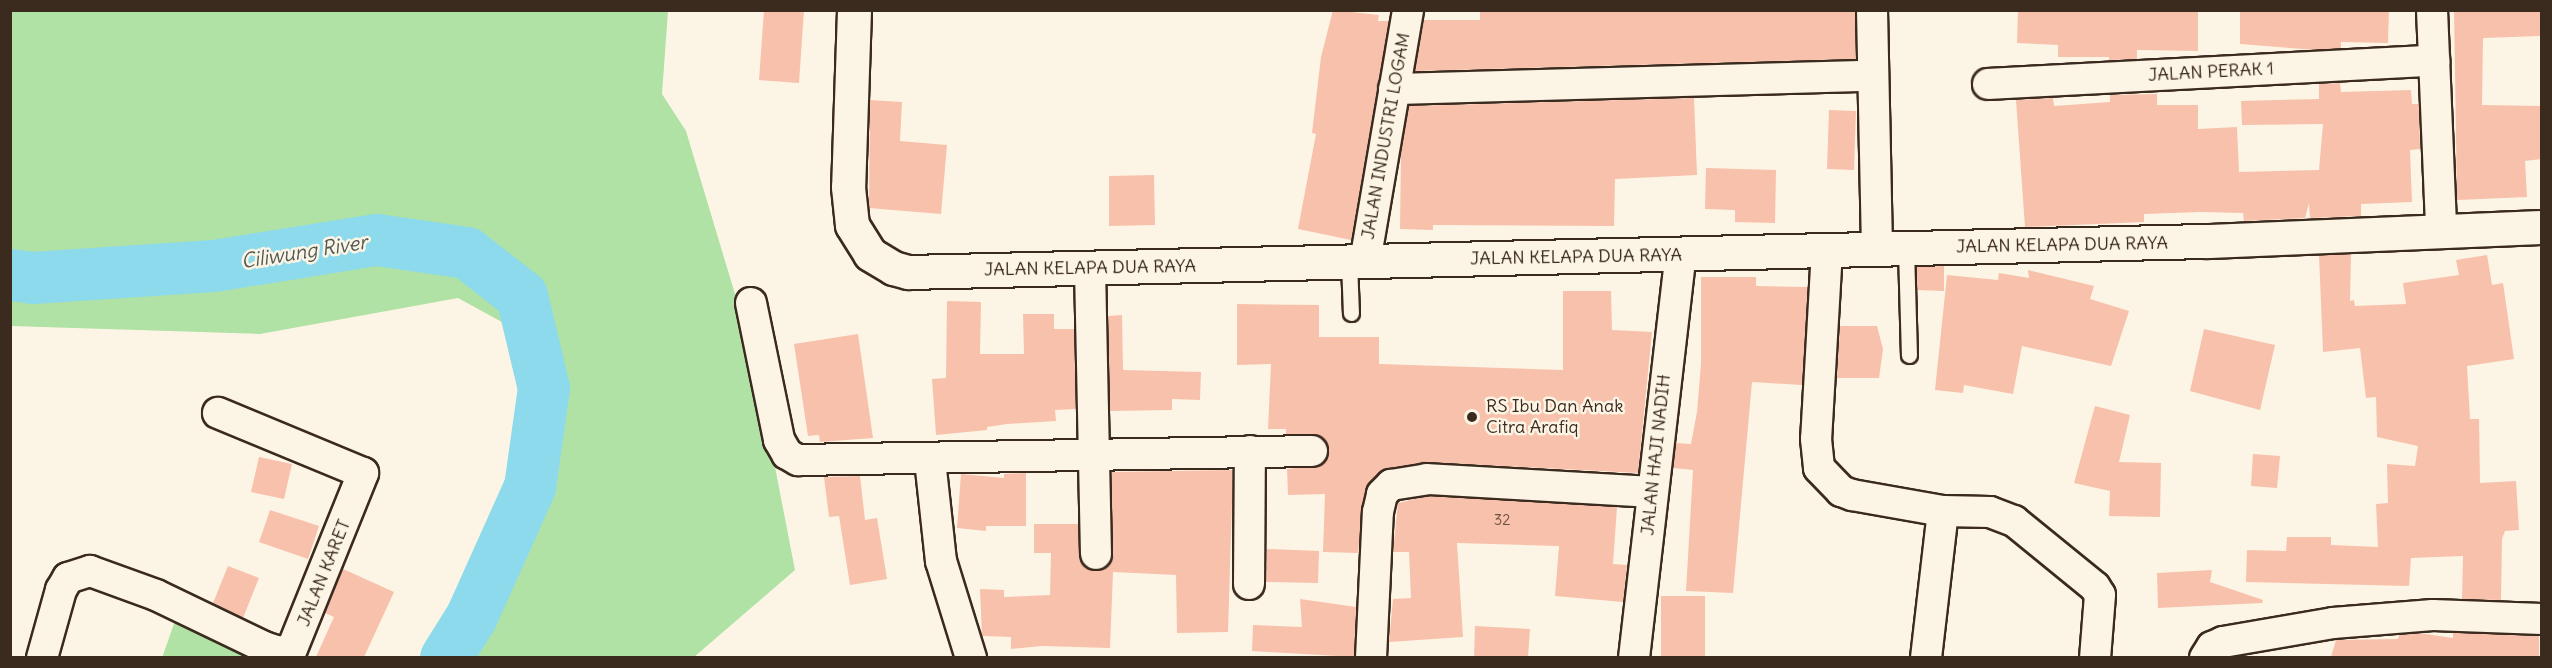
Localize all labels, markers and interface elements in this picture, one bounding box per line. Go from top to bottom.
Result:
street label: JALAN INDUSTRI LOGAM [1357,31,1415,241]
street label: JALAN PERAK 1 [2148,58,2274,86]
water label: Ciliwung River [239,229,369,273]
street label: JALAN KELAPA DUA RAYA [1956,232,2168,258]
street label: JALAN KELAPA DUA RAYA [1470,244,1682,270]
street label: JALAN KELAPA DUA RAYA [984,255,1196,281]
street label: JALAN HAJI NADIH [1637,373,1675,537]
place label: RS Ibu Dan Anak Citra Arafiq [1486,396,1624,438]
marker: RS Ibu Dan Anak Citra Arafiq [1463,408,1481,426]
house number: 32 [1494,511,1510,529]
street label: JALAN KARET [293,517,355,629]

